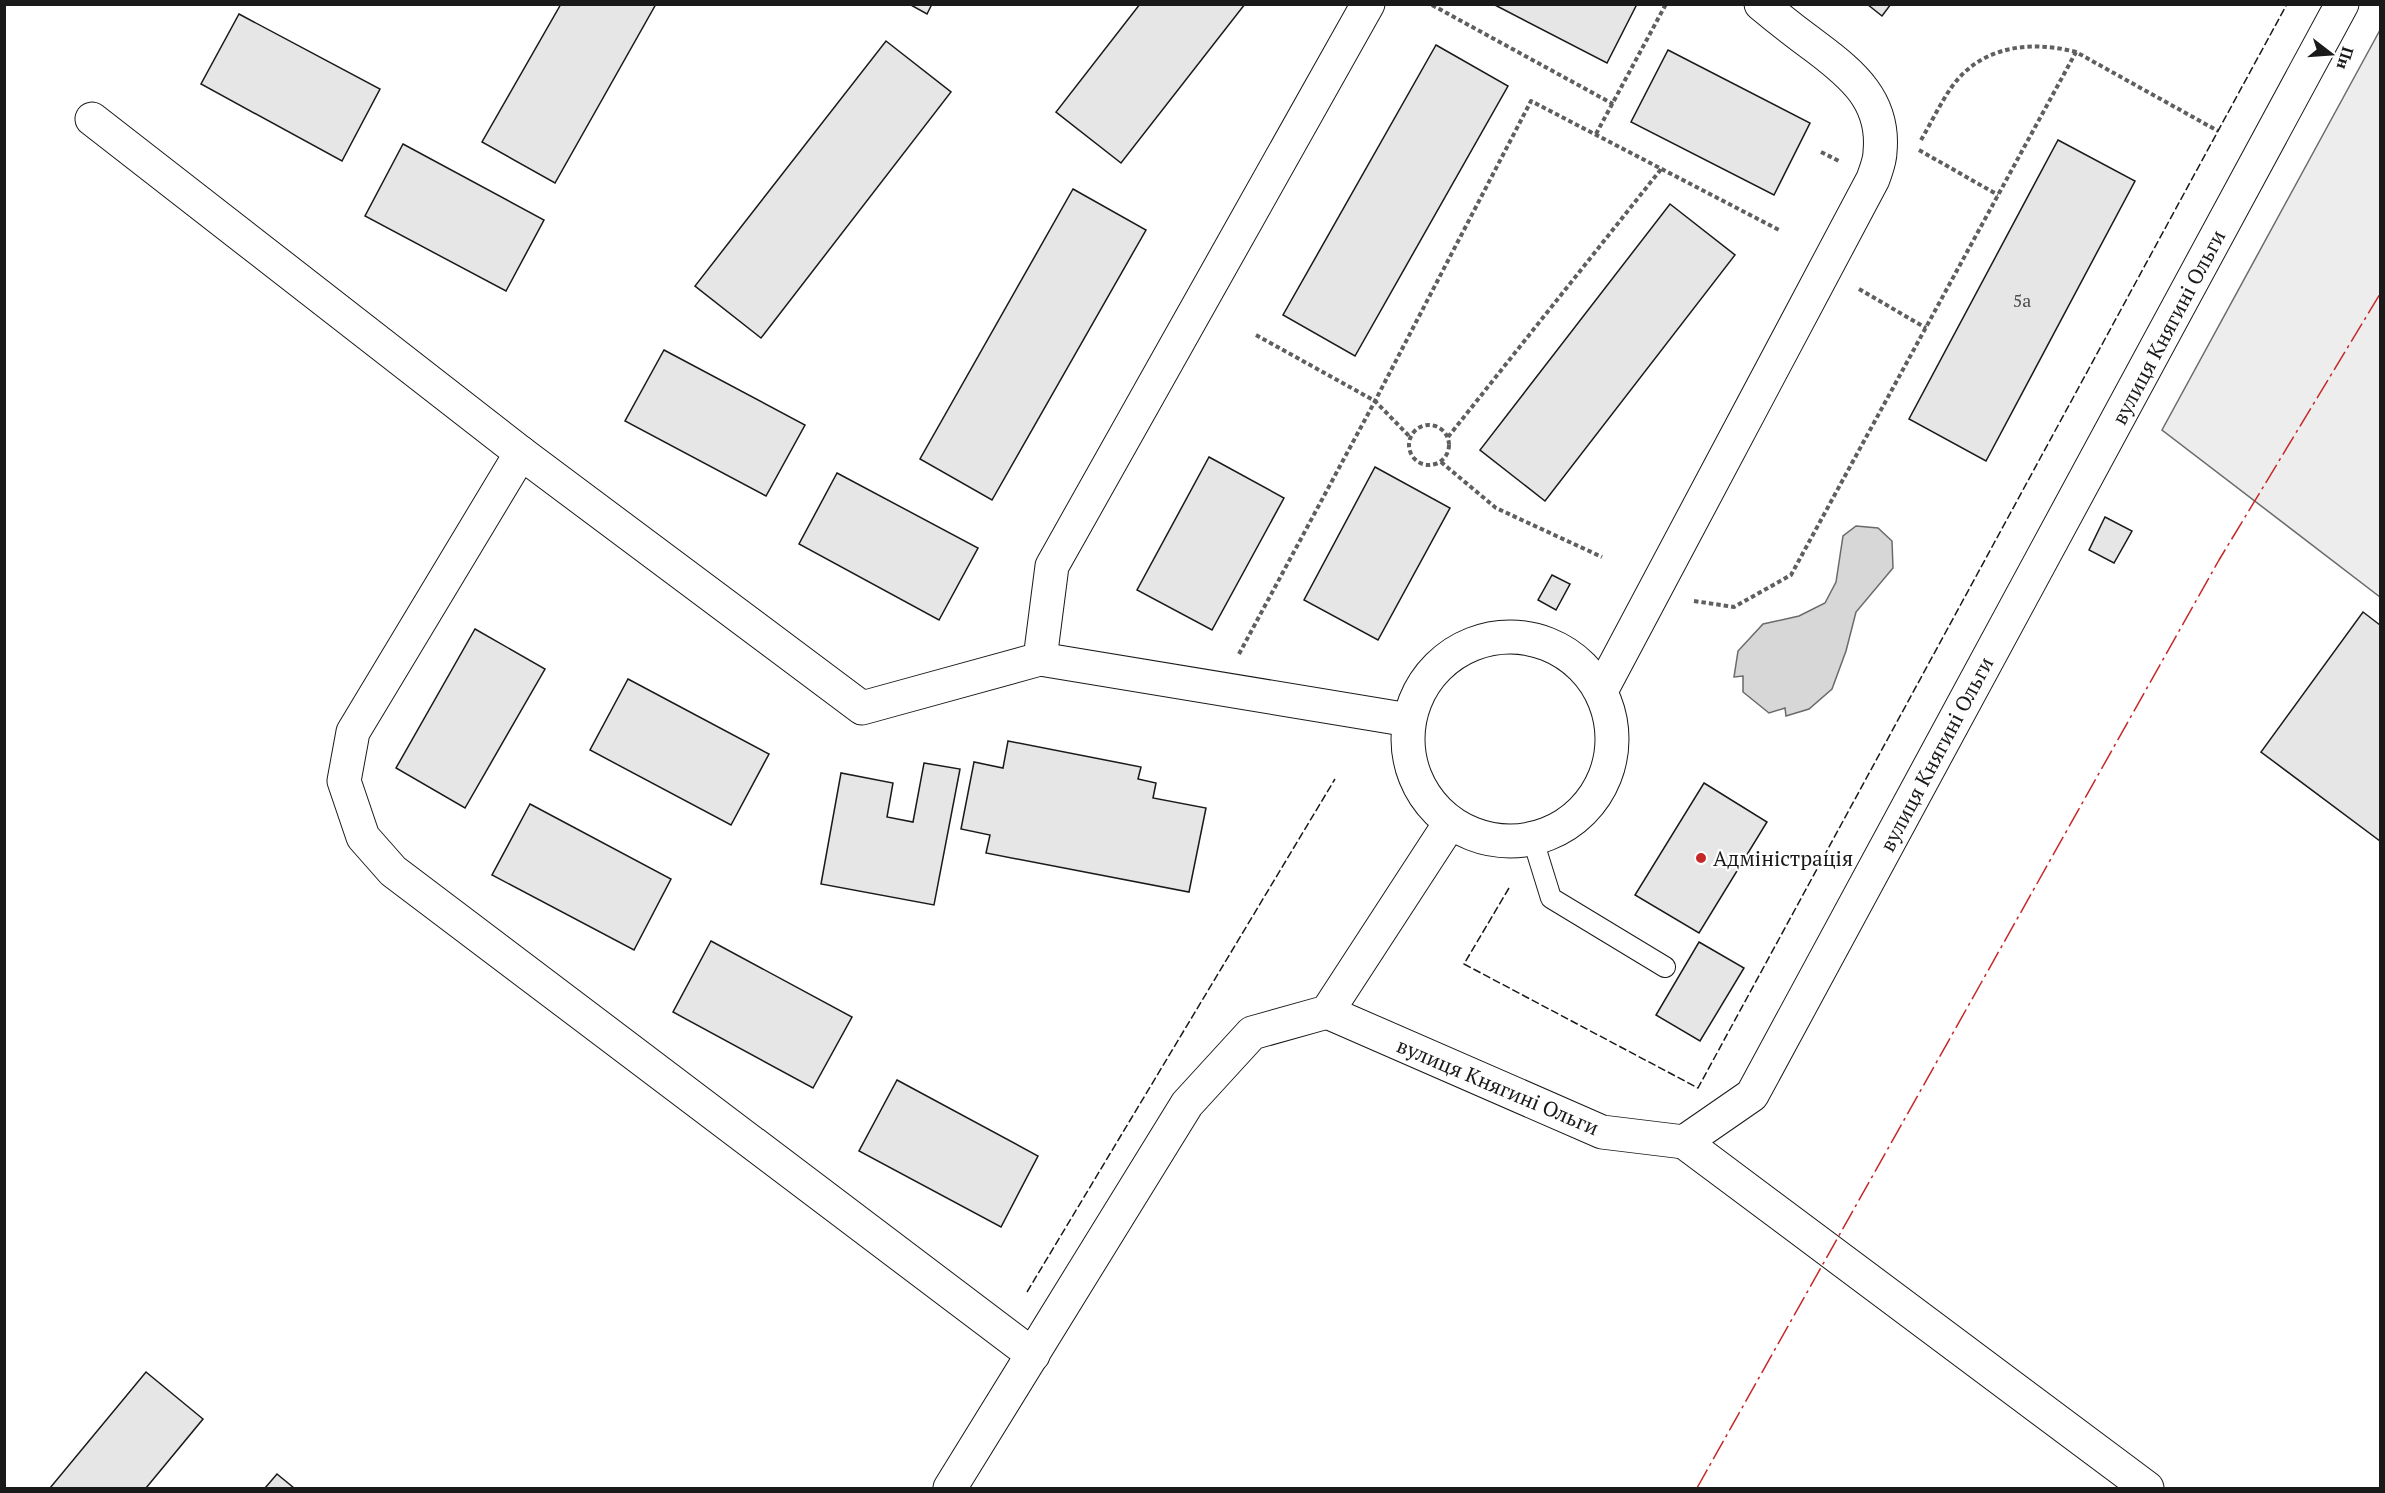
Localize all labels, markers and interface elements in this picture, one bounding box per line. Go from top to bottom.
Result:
north arrow [2301,24,2361,84]
text: Пн [2331,44,2359,73]
street label: вулиця Княгині Ольги [2105,225,2231,429]
house number: 5а [2013,288,2031,312]
street label: вулиця Княгині Ольги [1873,652,1999,856]
place label: Адміністрація [1713,844,1853,872]
marker: Адміністрація [1694,851,1708,865]
street label: вулиця Княгині Ольги [1393,1031,1603,1141]

